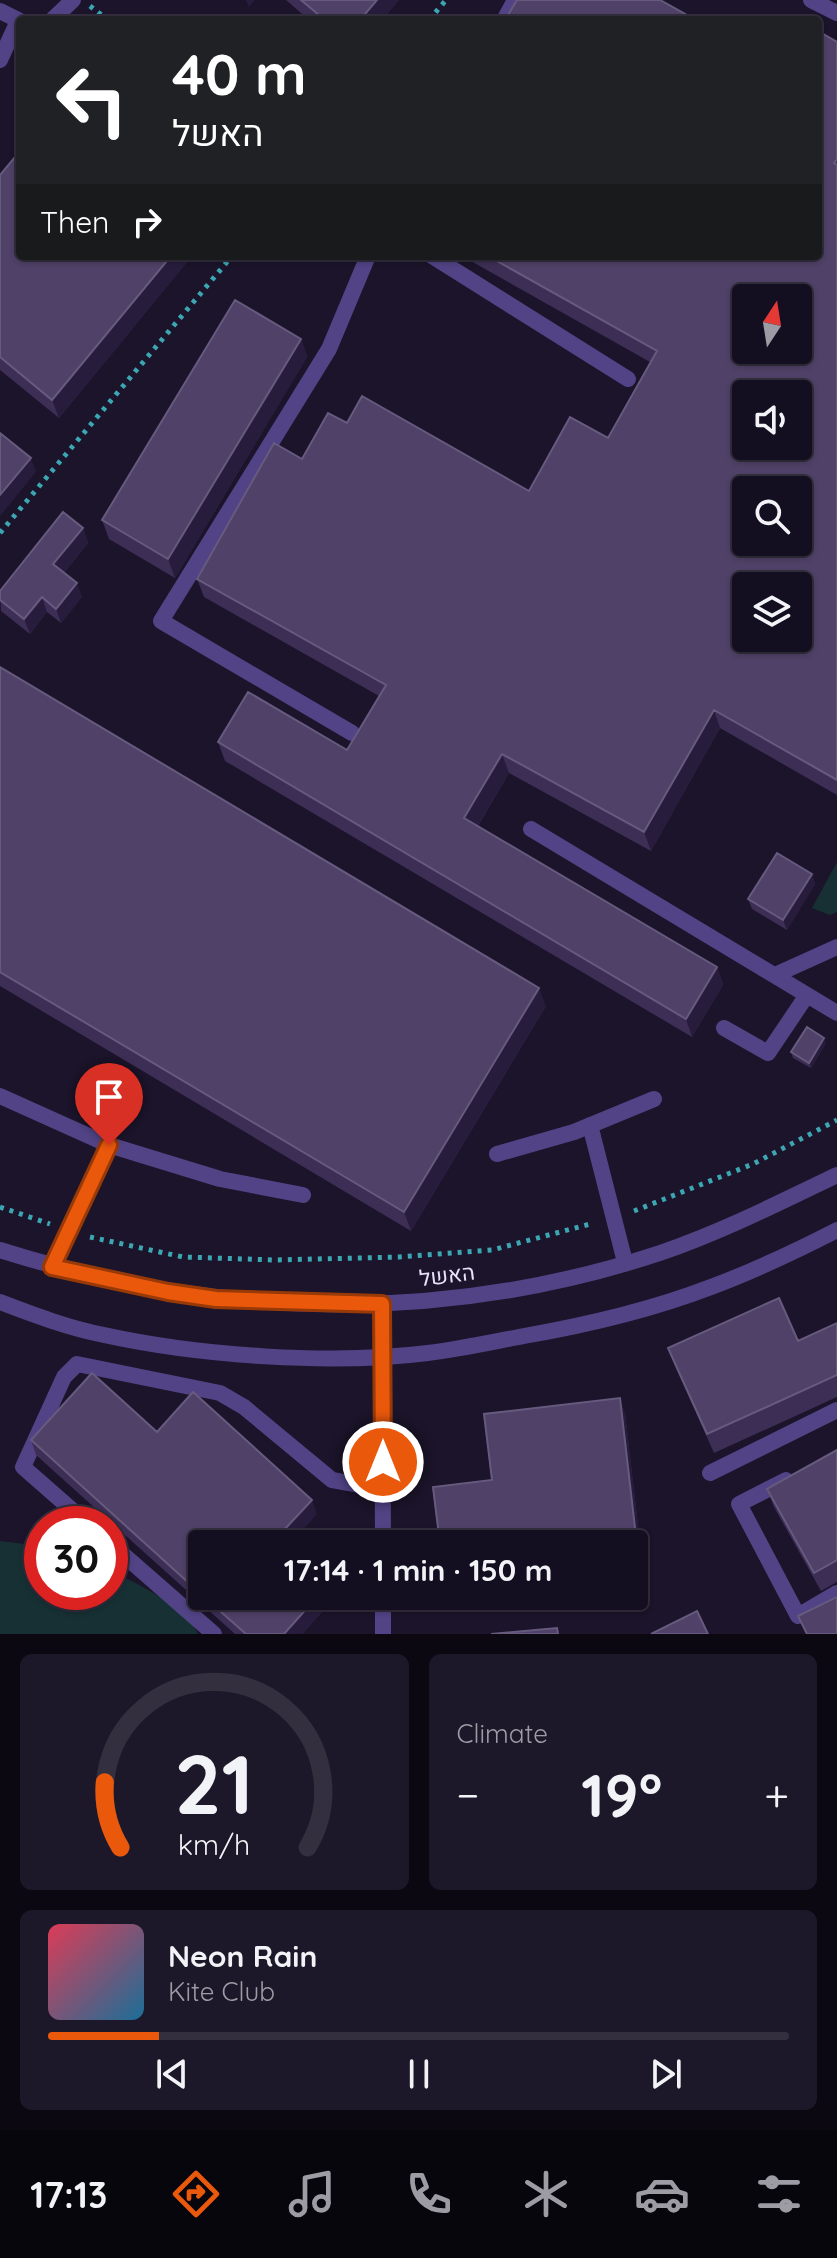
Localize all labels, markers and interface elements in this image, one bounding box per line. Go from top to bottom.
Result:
text: 40 m [172,39,307,109]
icon: left [40,48,144,152]
text: האשל [172,110,263,155]
icon: right [125,200,169,244]
text: Then [40,203,109,241]
north arrow [732,284,812,364]
map controls [732,284,812,652]
button: sound [732,380,812,460]
button: search [732,476,812,556]
button: layers [732,572,812,652]
pin [75,1063,143,1145]
icon: arrive [87,1075,131,1119]
street label: האשל [418,1258,476,1292]
position arrow [341,1420,425,1504]
speed limit sign: 30 [24,1506,128,1610]
text: 17:14 · 1 min · 150 m [284,1551,552,1589]
text: Climate [457,1717,548,1750]
text: 21 [174,1731,254,1835]
text: 19° [581,1757,662,1832]
text: − [457,1767,479,1822]
text: + [764,1767,789,1822]
text: km/h [178,1826,251,1862]
text: Neon Rain [168,1937,317,1975]
text: Kite Club [168,1975,275,2008]
icon: previous [150,2052,194,2096]
icon: pause [397,2052,441,2096]
icon: next [644,2052,688,2096]
icon: directions [168,2166,224,2222]
icon: music [284,2166,340,2222]
icon: phone [401,2166,457,2222]
icon: climate [518,2166,574,2222]
icon: car [634,2166,690,2222]
icon: filters [751,2166,807,2222]
text: 17:13 [30,2172,107,2217]

